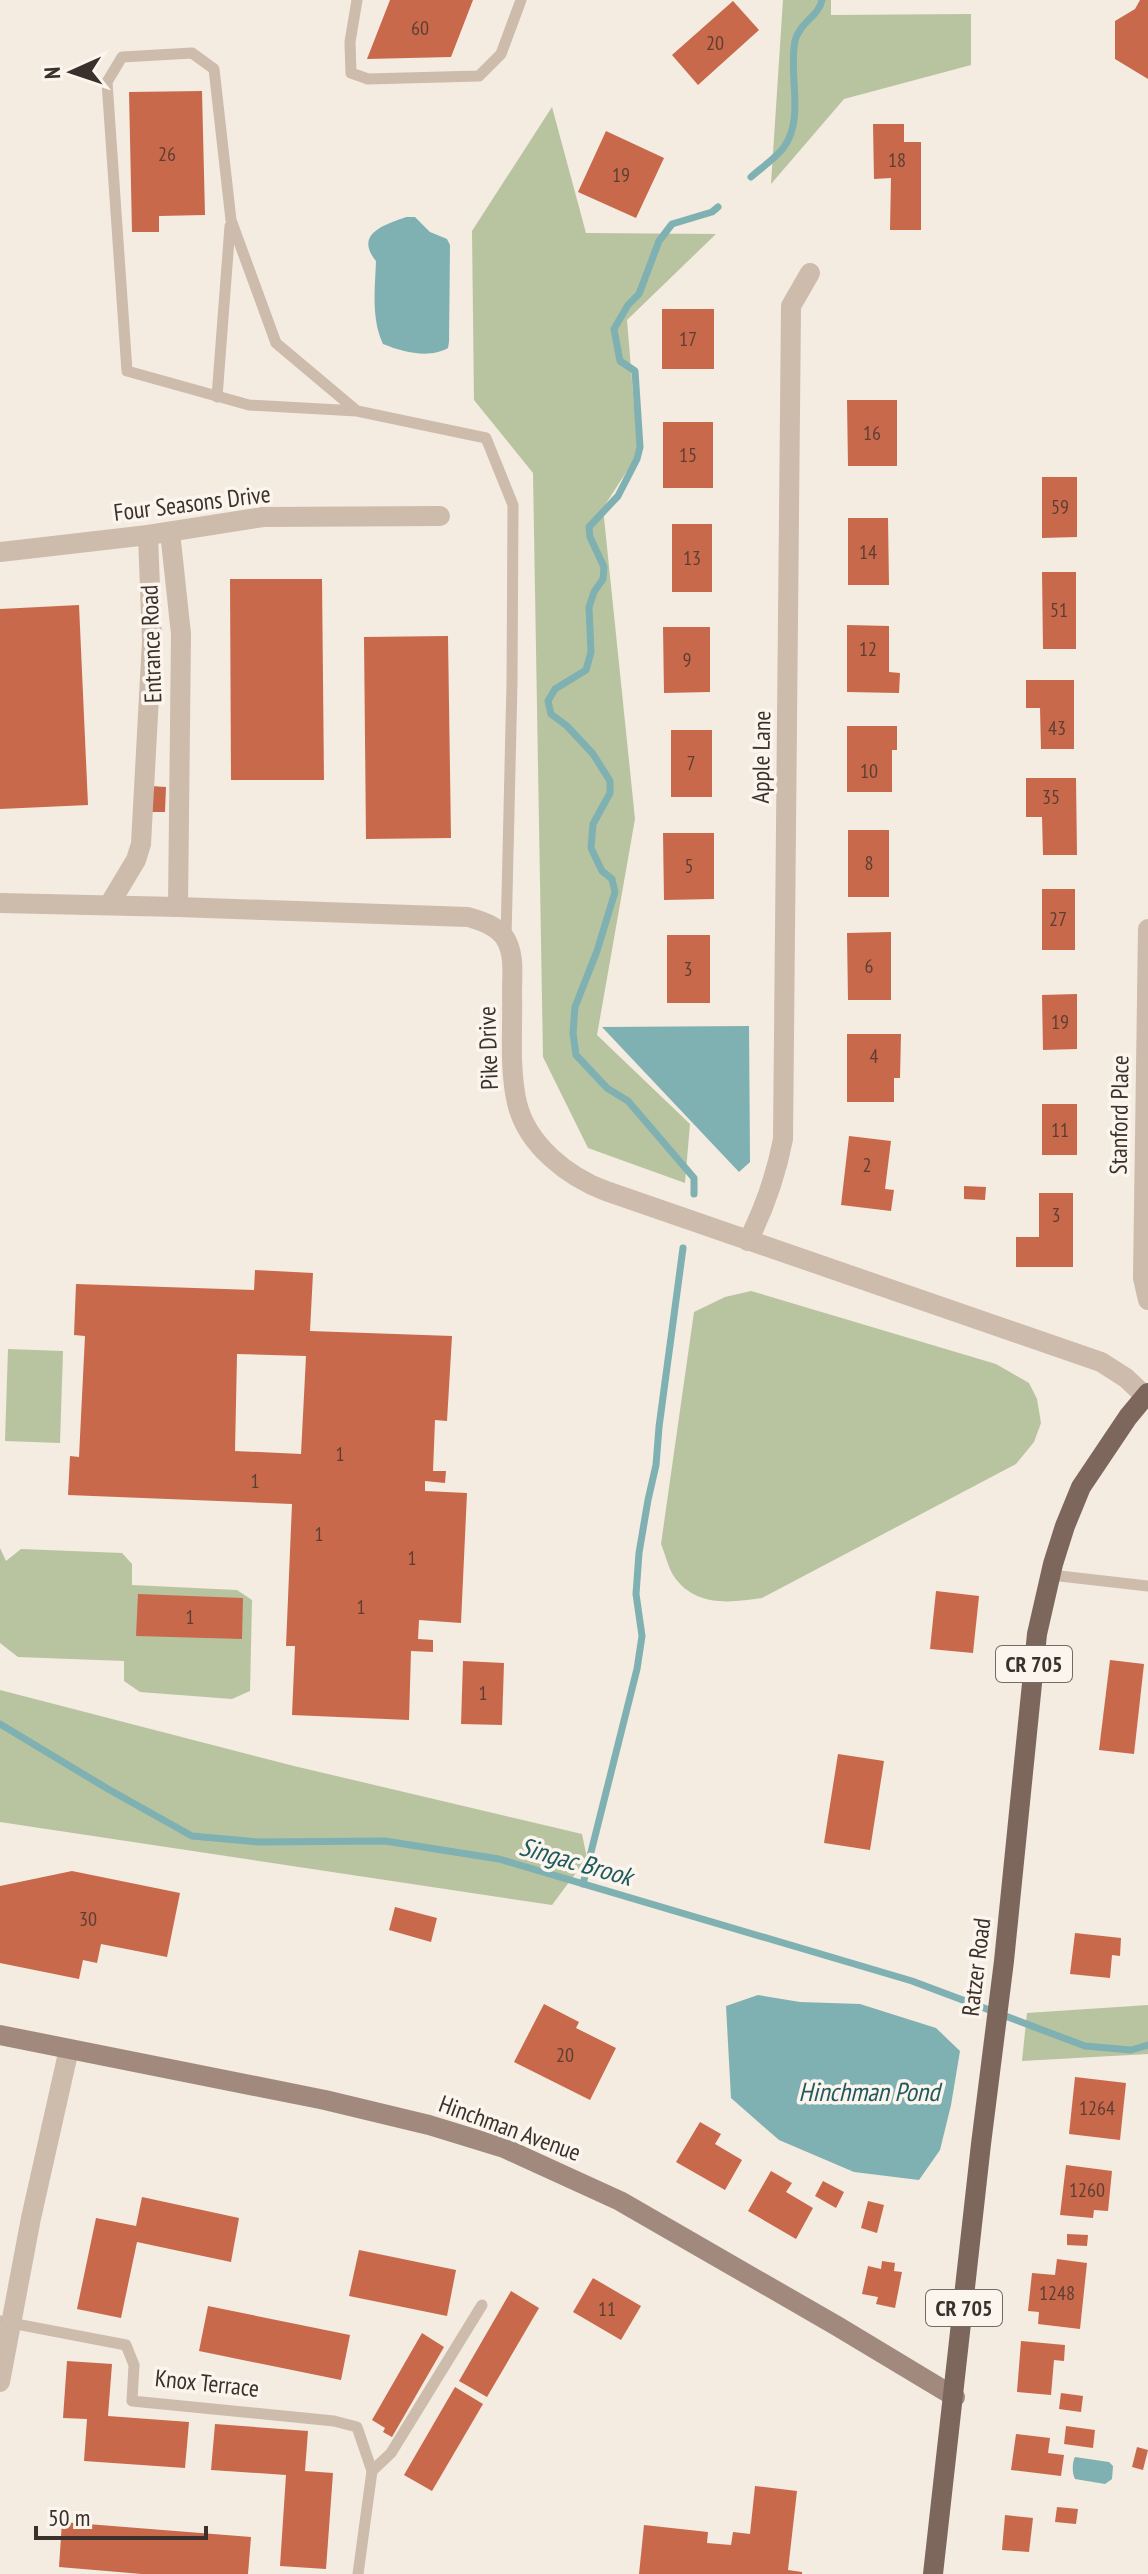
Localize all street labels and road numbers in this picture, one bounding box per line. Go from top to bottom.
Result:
street label: Four Seasons Drive [112,478,272,528]
street label: Entrance Road [133,584,169,704]
street label: Apple Lane [745,710,777,804]
street label: Pike Drive [471,1006,505,1090]
street label: Stanford Place [1102,1055,1136,1175]
road number: CR 705 [996,1646,1072,1682]
street label: Ratzer Road [955,1916,997,2018]
street label: Hinchman Avenue [435,2088,585,2168]
road number: CR 705 [926,2290,1002,2326]
street label: Knox Terrace [153,2362,261,2404]

